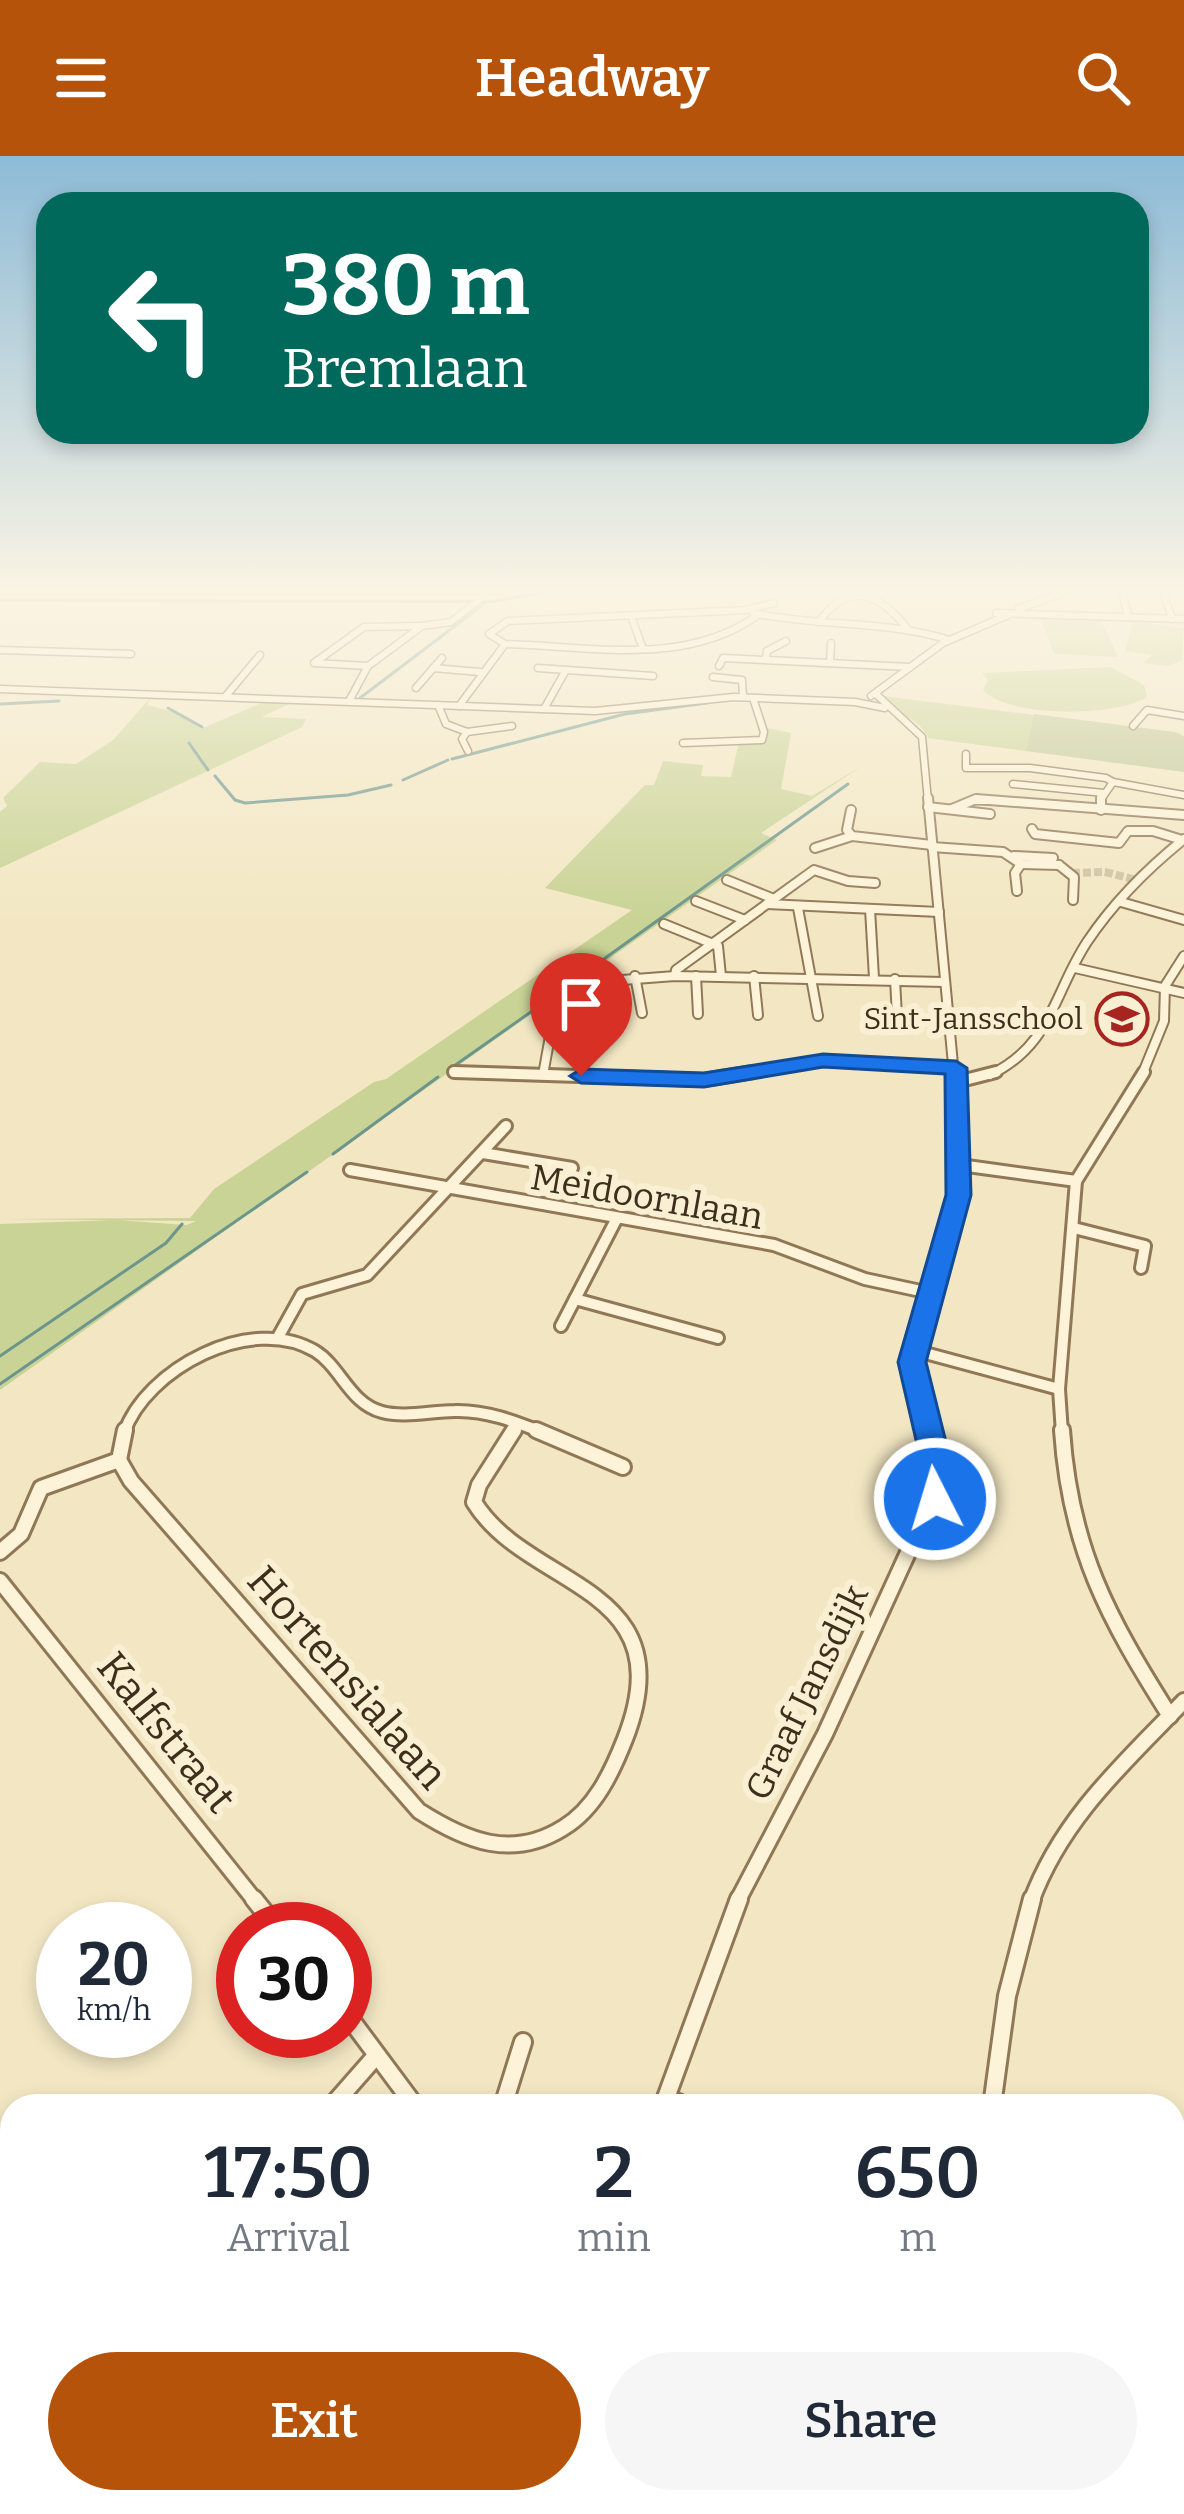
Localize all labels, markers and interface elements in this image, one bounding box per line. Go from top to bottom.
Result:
icon: menu [48,45,114,111]
icon: search [1070,45,1136,111]
text: Headway [475,46,709,110]
text: 380 m [282,235,530,336]
icon: left [84,240,240,396]
text: Bremlaan [282,337,528,401]
pin [530,953,632,1076]
icon: arrive [548,971,614,1037]
school or university icon: Sint-Jansschool [1094,991,1150,1047]
place label: Sint-Jansschool [863,1001,1083,1037]
street label: Meidoornlaan [527,1155,767,1239]
position arrow [872,1436,998,1562]
street label: Hortensialaan [237,1556,458,1799]
street label: Graaf Jansdijk [736,1577,878,1807]
street label: Kalfstraat [87,1643,246,1823]
speed limit sign: 30 [216,1902,372,2058]
text: 20 [78,1929,150,2001]
text: km/h [77,1992,151,2028]
text: 17:50 [204,2130,373,2216]
text: 2 [594,2130,634,2216]
text: 650 [855,2130,981,2216]
text: Arrival [227,2215,350,2261]
text: min [577,2215,651,2261]
text: m [899,2215,936,2261]
button: Exit [48,2352,581,2490]
button: Share [605,2352,1137,2490]

